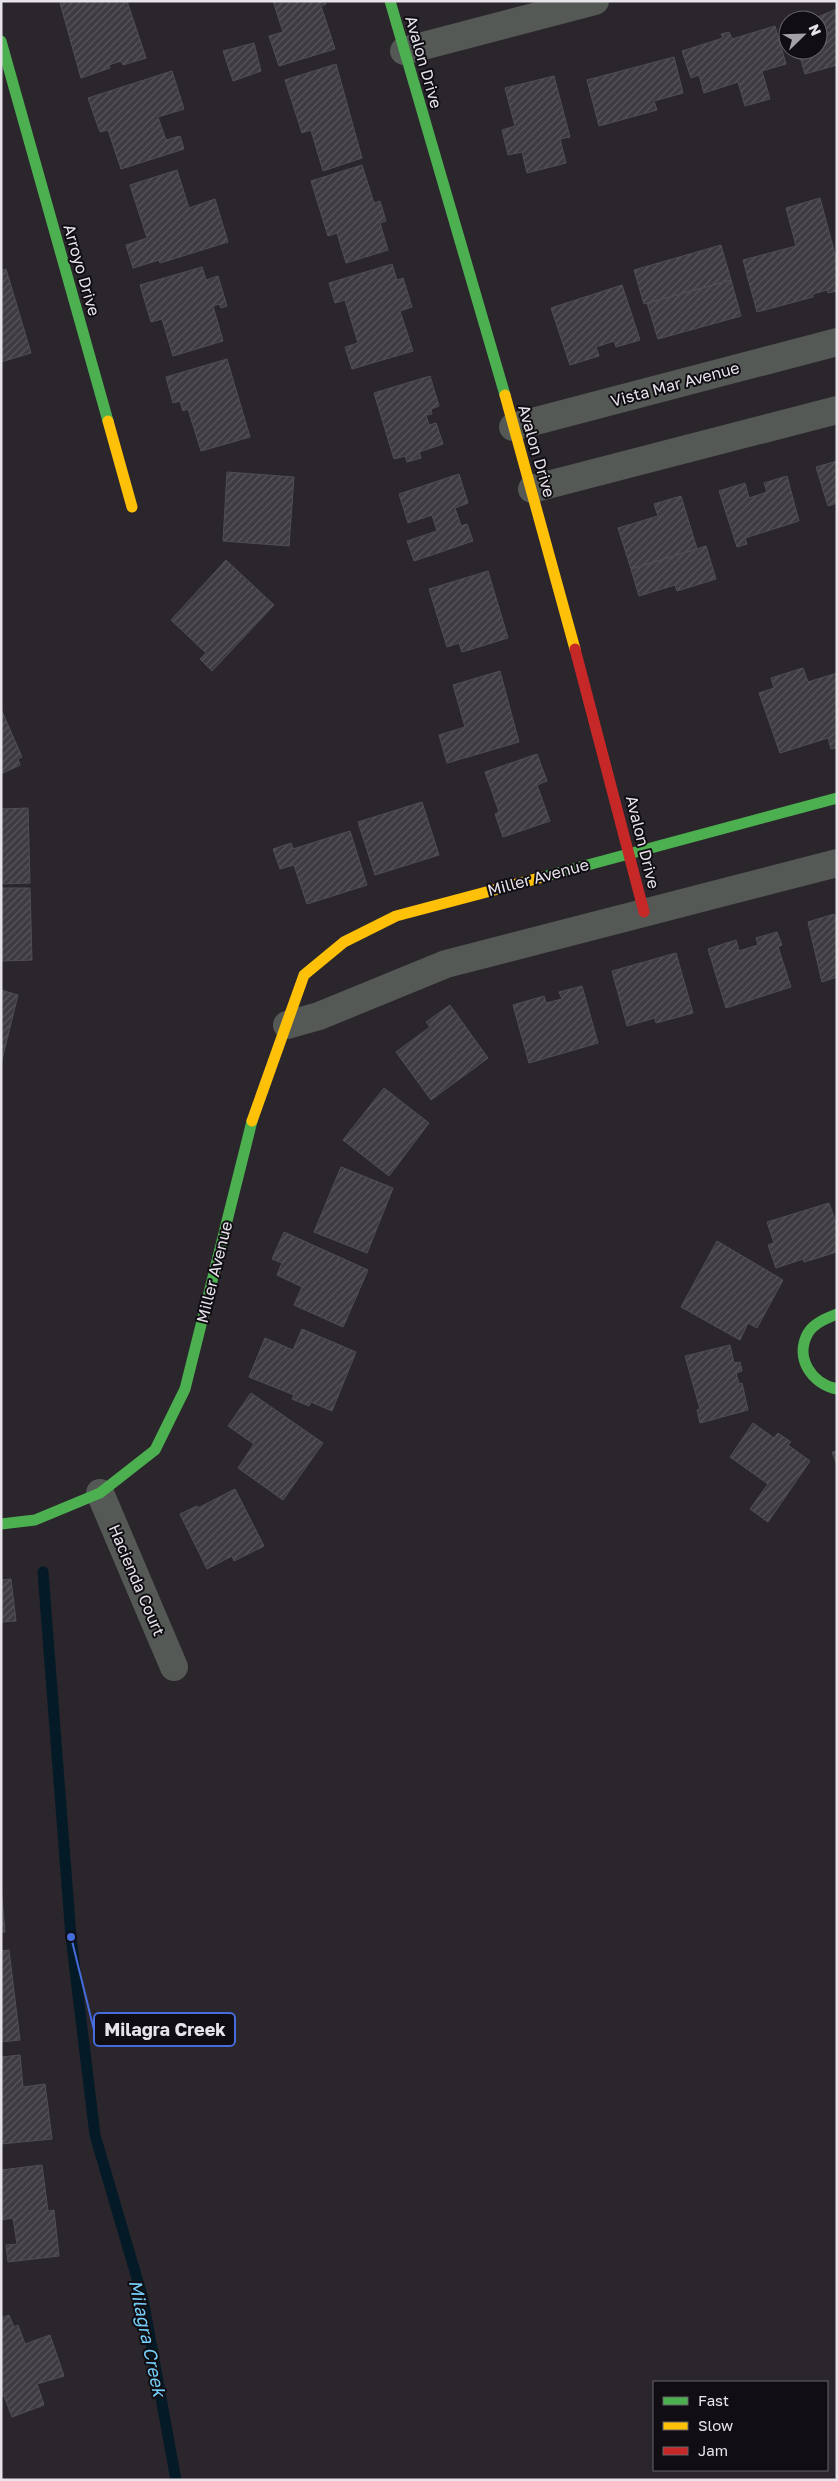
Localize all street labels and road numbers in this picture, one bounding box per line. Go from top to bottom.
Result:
street label: Avalon Drive [401,13,447,111]
street label: Arroyo Drive [59,222,105,318]
street label: Vista Mar Avenue [608,357,742,411]
street label: Avalon Drive [514,402,560,500]
street label: Avalon Drive [622,793,664,891]
street label: Miller Avenue [485,854,591,900]
street label: Miller Avenue [192,1219,236,1325]
street label: Hacienda Court [104,1521,170,1639]

